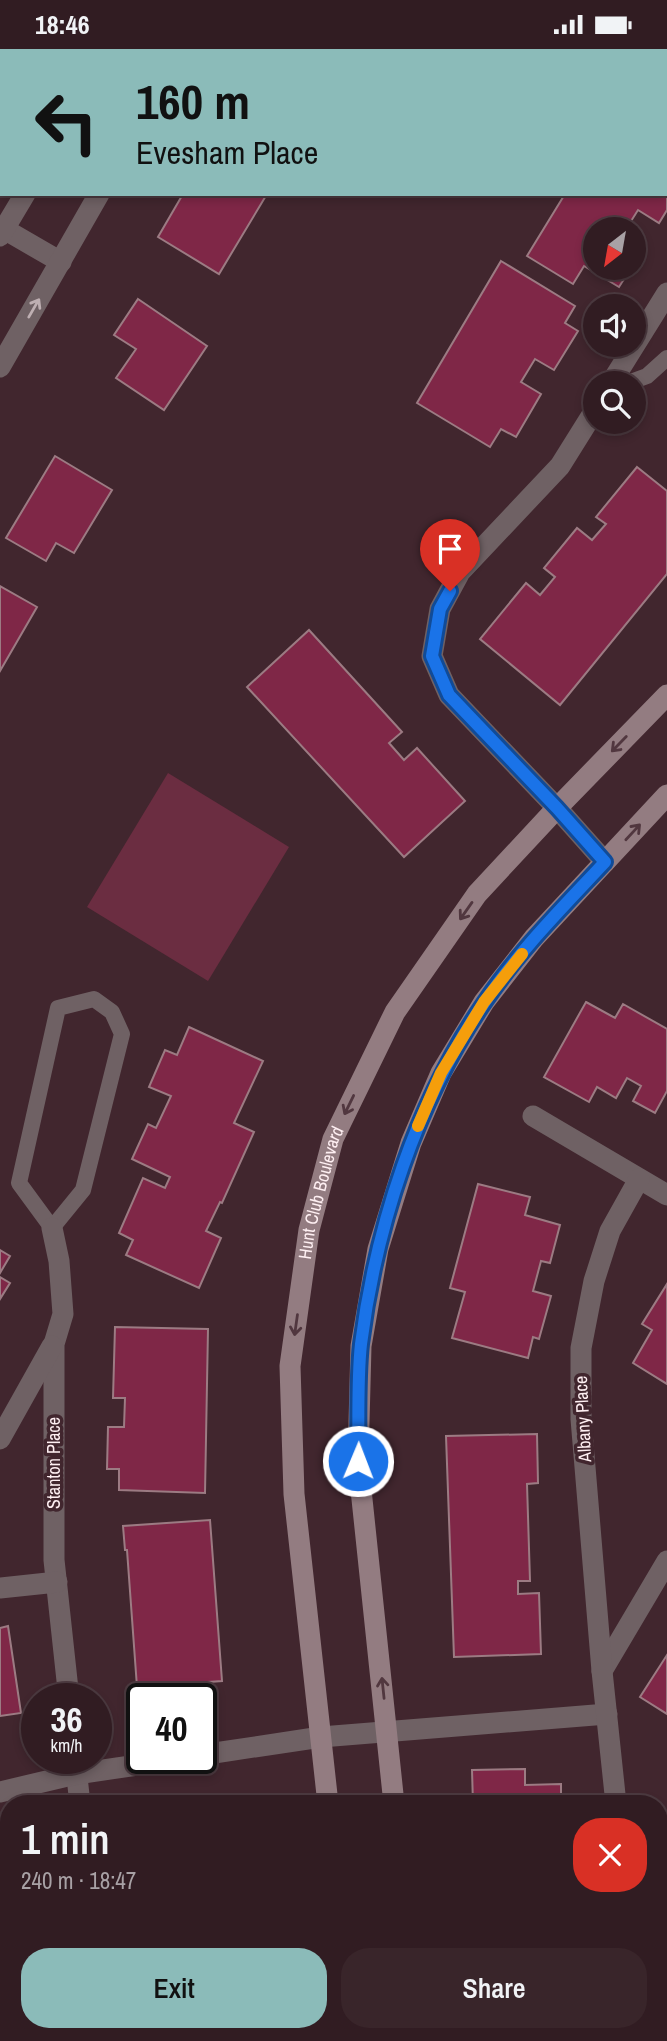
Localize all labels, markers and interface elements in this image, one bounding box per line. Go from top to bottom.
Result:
text: 18:46 [35,7,90,42]
text: 160 m [136,68,250,134]
icon: left [21,77,112,168]
text: Evesham Place [136,131,318,174]
north arrow [583,217,646,280]
map controls [583,217,646,434]
button: sound [583,294,646,357]
one-way arrow [28,299,42,319]
button: search [583,371,646,434]
pin [420,519,480,591]
icon: arrive [431,530,469,568]
one-way arrow [611,735,628,752]
one-way arrow [624,824,641,841]
one-way arrow [459,901,473,920]
one-way arrow [341,1095,354,1116]
street label: Hunt Club Boulevard [292,1122,349,1261]
one-way arrow [289,1313,302,1336]
street label: Albany Place [568,1375,597,1464]
street label: Stanton Place [41,1417,66,1509]
position arrow [321,1424,395,1498]
one-way arrow [376,1677,389,1699]
speed limit sign: 40 [126,1683,217,1774]
text: 36 [51,1696,82,1743]
text: km/h [51,1733,83,1758]
text: 1 min [21,1811,110,1867]
button: close [573,1818,647,1892]
text: 240 m · 18:47 [21,1865,136,1896]
button: Exit [21,1948,327,2028]
button: Share [341,1948,647,2028]

